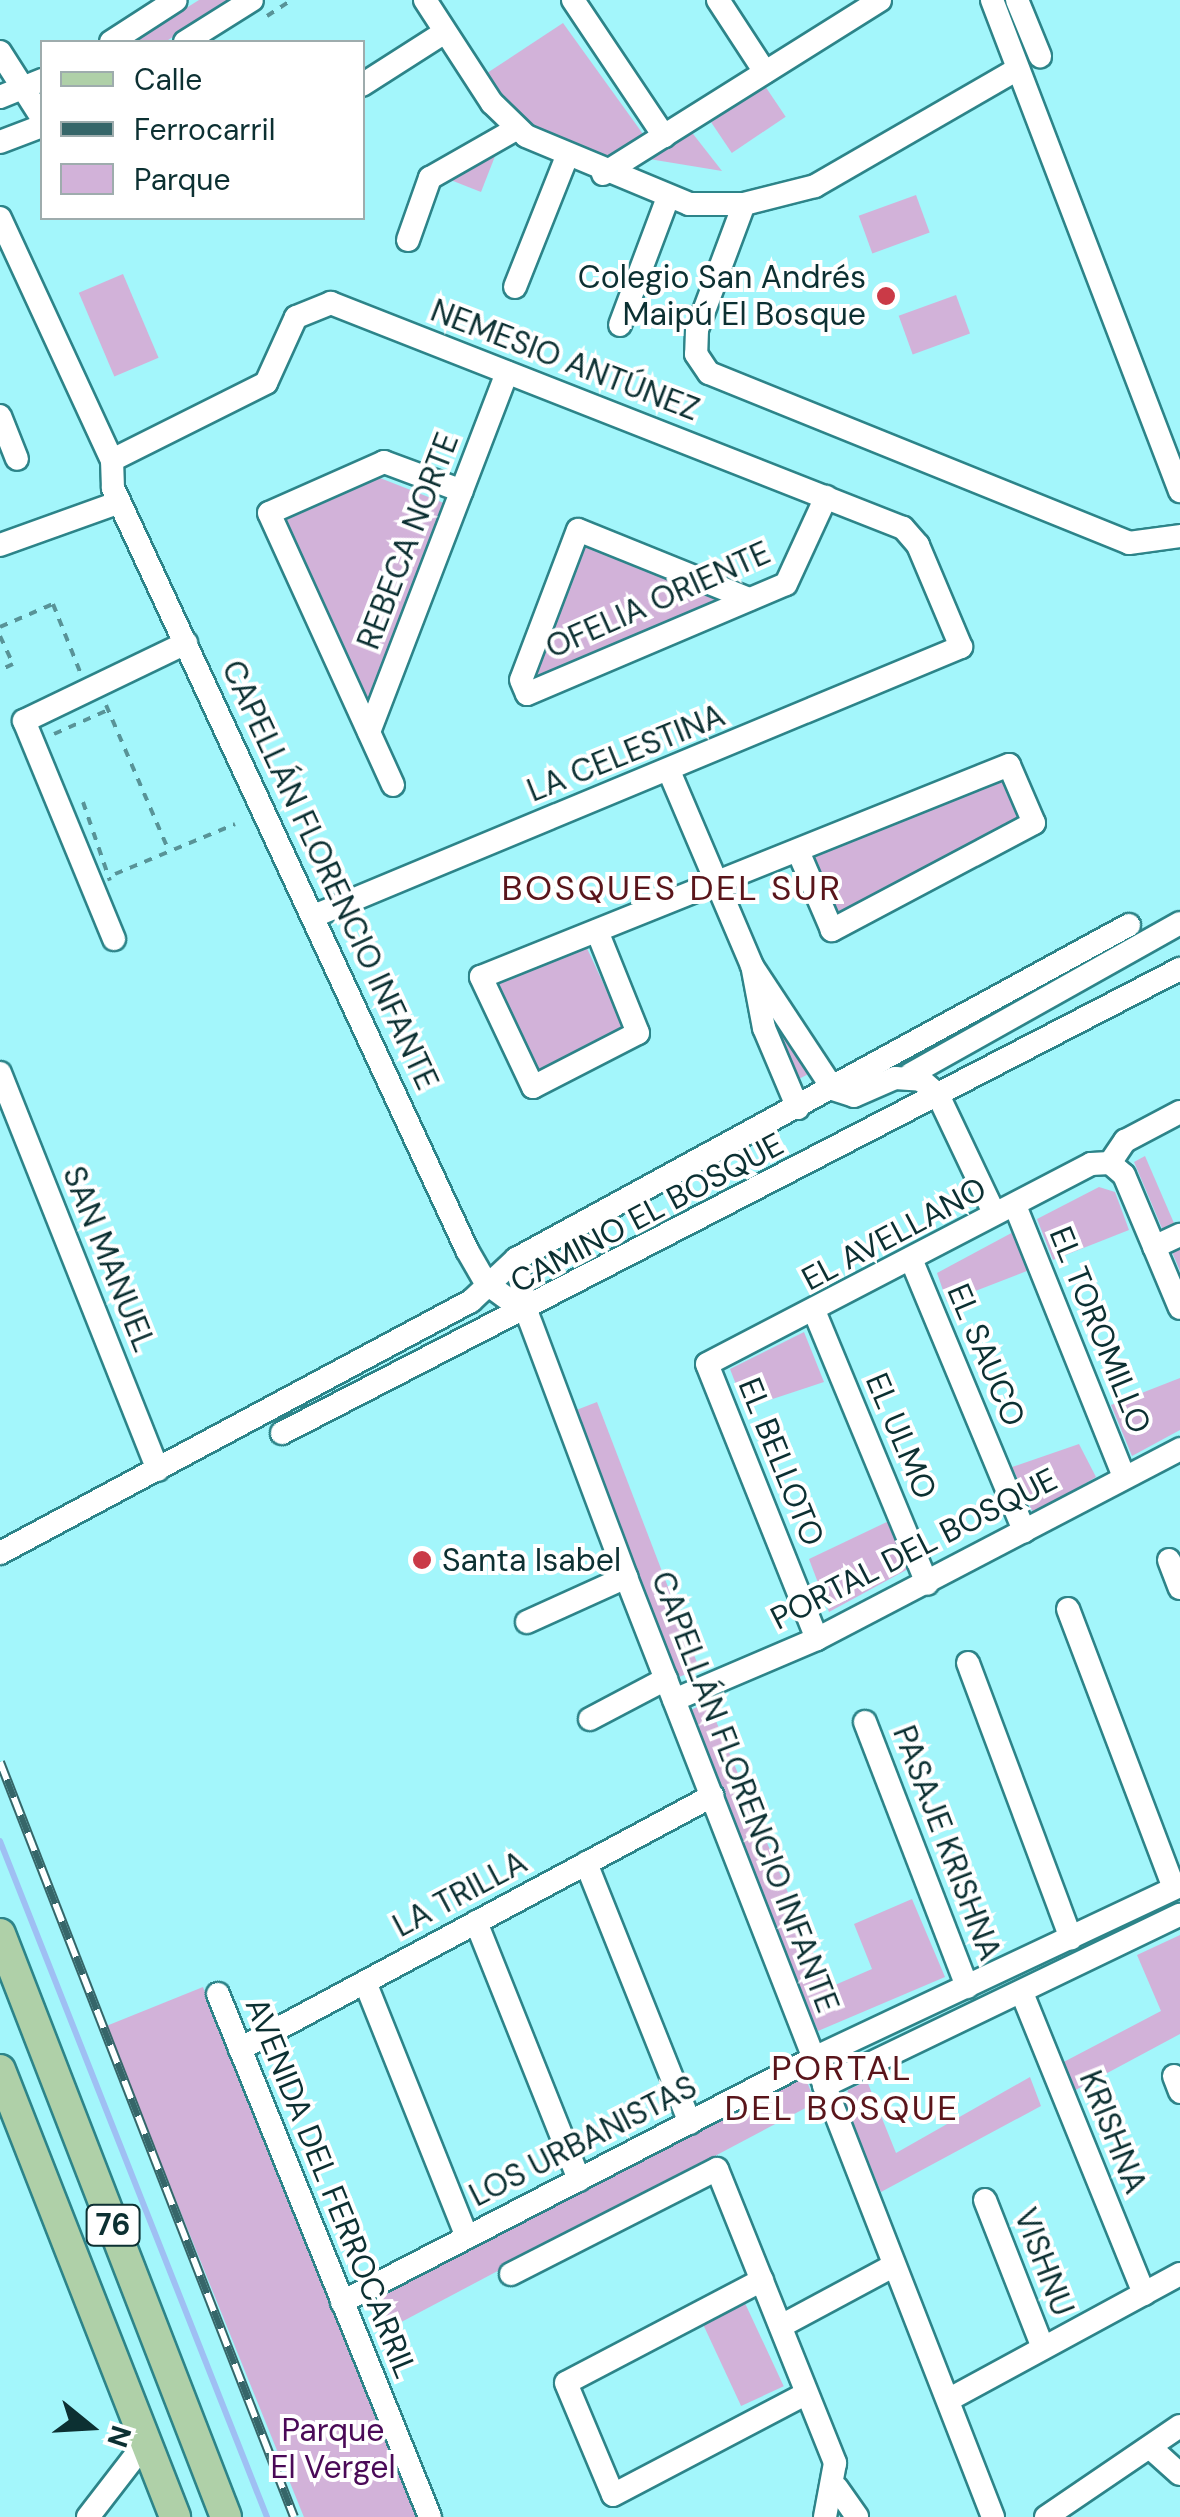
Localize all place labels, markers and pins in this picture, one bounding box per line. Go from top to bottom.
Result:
place label: Colegio San Andrés Maipú El Bosque [578,259,866,334]
marker: Colegio San Andrés Maipú El Bosque [875,285,897,307]
place label: Santa Isabel [442,1541,621,1579]
marker: Santa Isabel [411,1549,433,1571]

